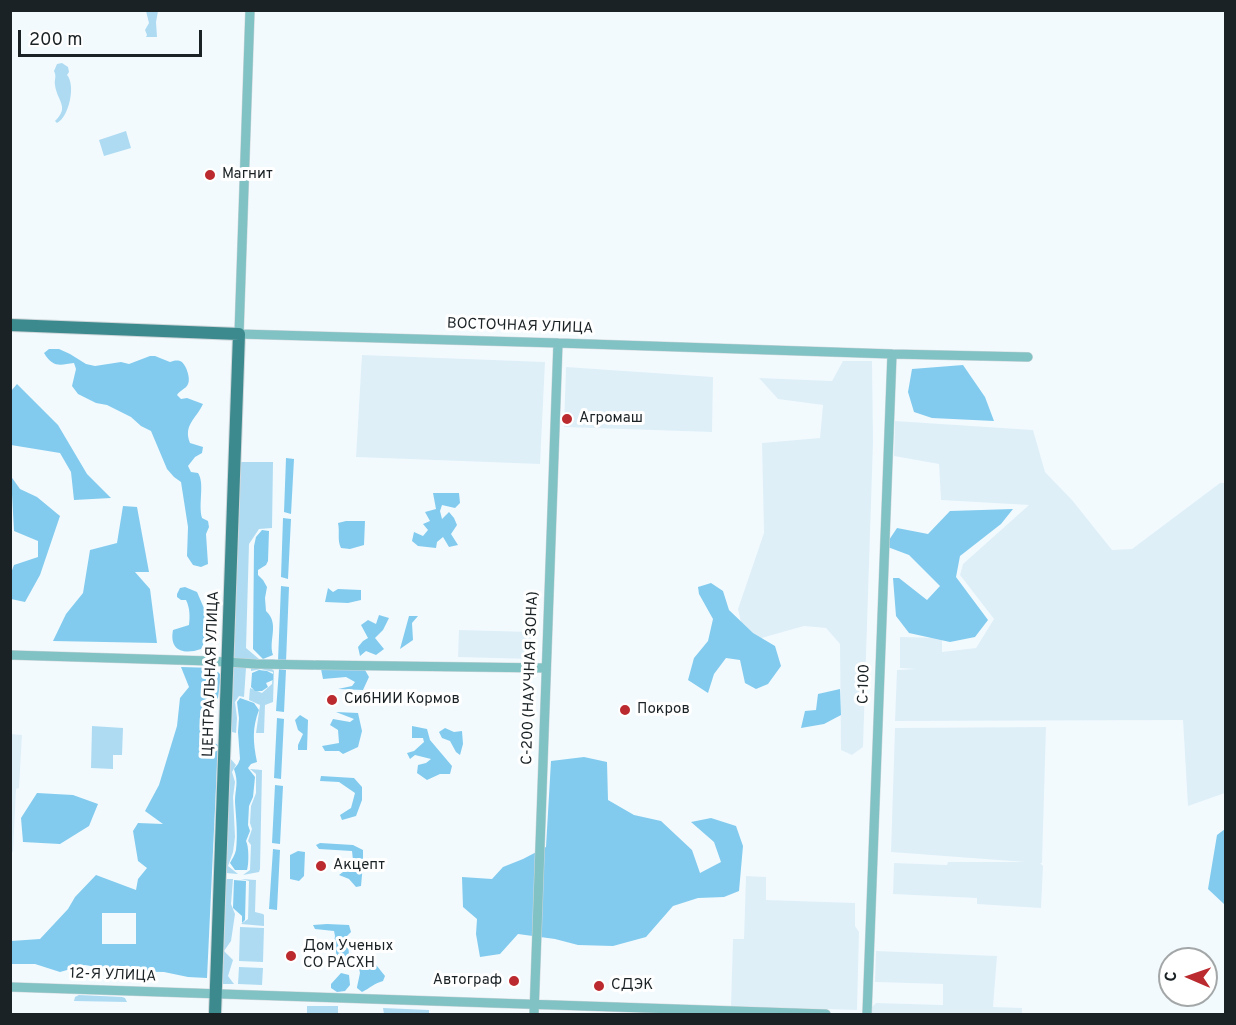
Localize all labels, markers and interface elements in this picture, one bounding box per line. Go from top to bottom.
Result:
scale bar [21,18,206,56]
text: 200 m [29,29,82,52]
place label: Магнит [222,166,273,184]
marker: Магнит [203,168,217,182]
street label: ВОСТОЧНАЯ УЛИЦА [446,315,594,339]
place label: Агромаш [579,410,643,428]
marker: Агромаш [560,412,574,426]
street label: ЦЕНТРАЛЬНАЯ УЛИЦА [200,591,224,757]
street label: С-200 (НАУЧНАЯ ЗОНА) [519,591,543,765]
street label: С-100 [855,664,875,704]
place label: СибНИИ Кормов [344,691,460,709]
marker: СибНИИ Кормов [325,693,339,707]
place label: Покров [637,701,690,719]
marker: Покров [618,703,632,717]
place label: Акцепт [333,857,385,875]
marker: Акцепт [314,859,328,873]
place label: Дом Ученых СО РАСХН [303,938,393,973]
north arrow [1158,947,1218,1007]
marker: Дом Ученых СО РАСХН [284,949,298,963]
street label: 12-Я УЛИЦА [69,965,157,987]
text: С [1162,971,1182,982]
place label: Автограф [433,972,502,990]
marker: Автограф [507,974,521,988]
place label: СДЭК [611,977,653,995]
marker: СДЭК [592,979,606,993]

